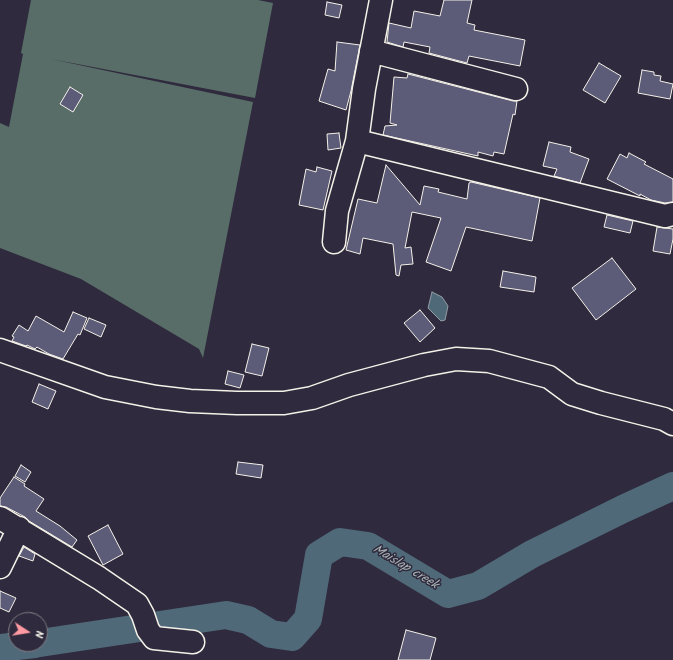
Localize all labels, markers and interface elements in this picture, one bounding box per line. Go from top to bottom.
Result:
water label: Maislap creek [369,542,441,594]
north arrow [8,612,48,652]
text: N [29,629,48,640]

